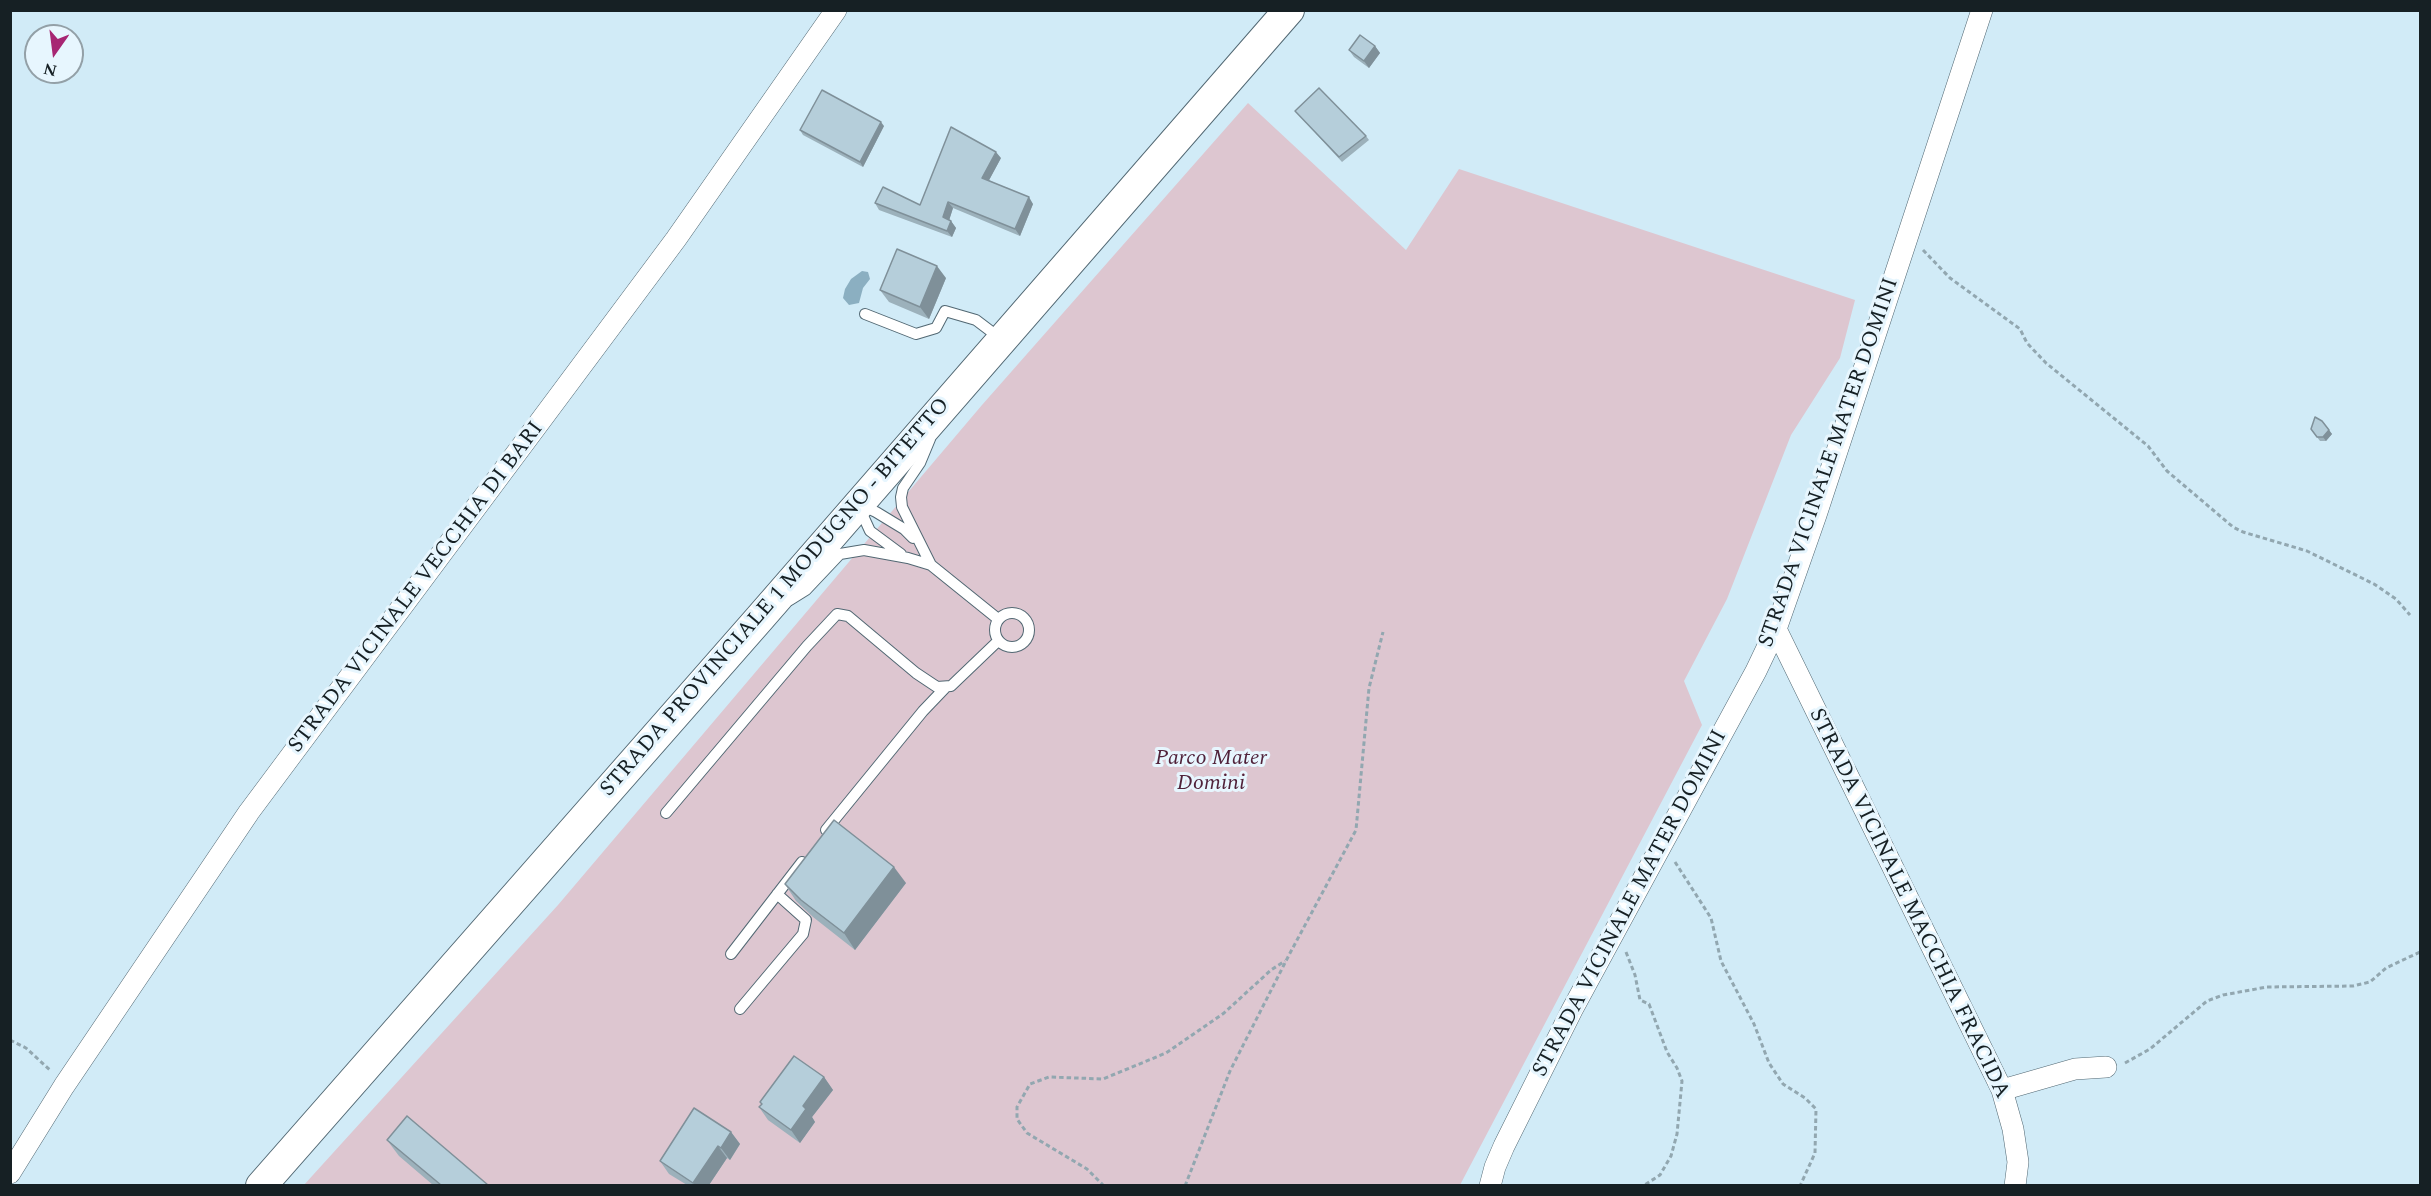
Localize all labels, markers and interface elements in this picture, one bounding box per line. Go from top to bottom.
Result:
north arrow [24,24,84,84]
text: N [41,56,59,83]
street label: STRADA VICINALE MATER DOMINI [1754,275,1906,651]
street label: STRADA PROVINCIALE 1 MODUGNO - BITETTO [596,393,956,803]
street label: STRADA VICINALE VECCHIA DI BARI [284,417,550,759]
street label: STRADA VICINALE MACCHIA FRACIDA [1802,705,2014,1103]
street label: STRADA VICINALE MATER DOMINI [1528,726,1734,1082]
park label: Parco Mater Domini [1155,747,1267,798]

